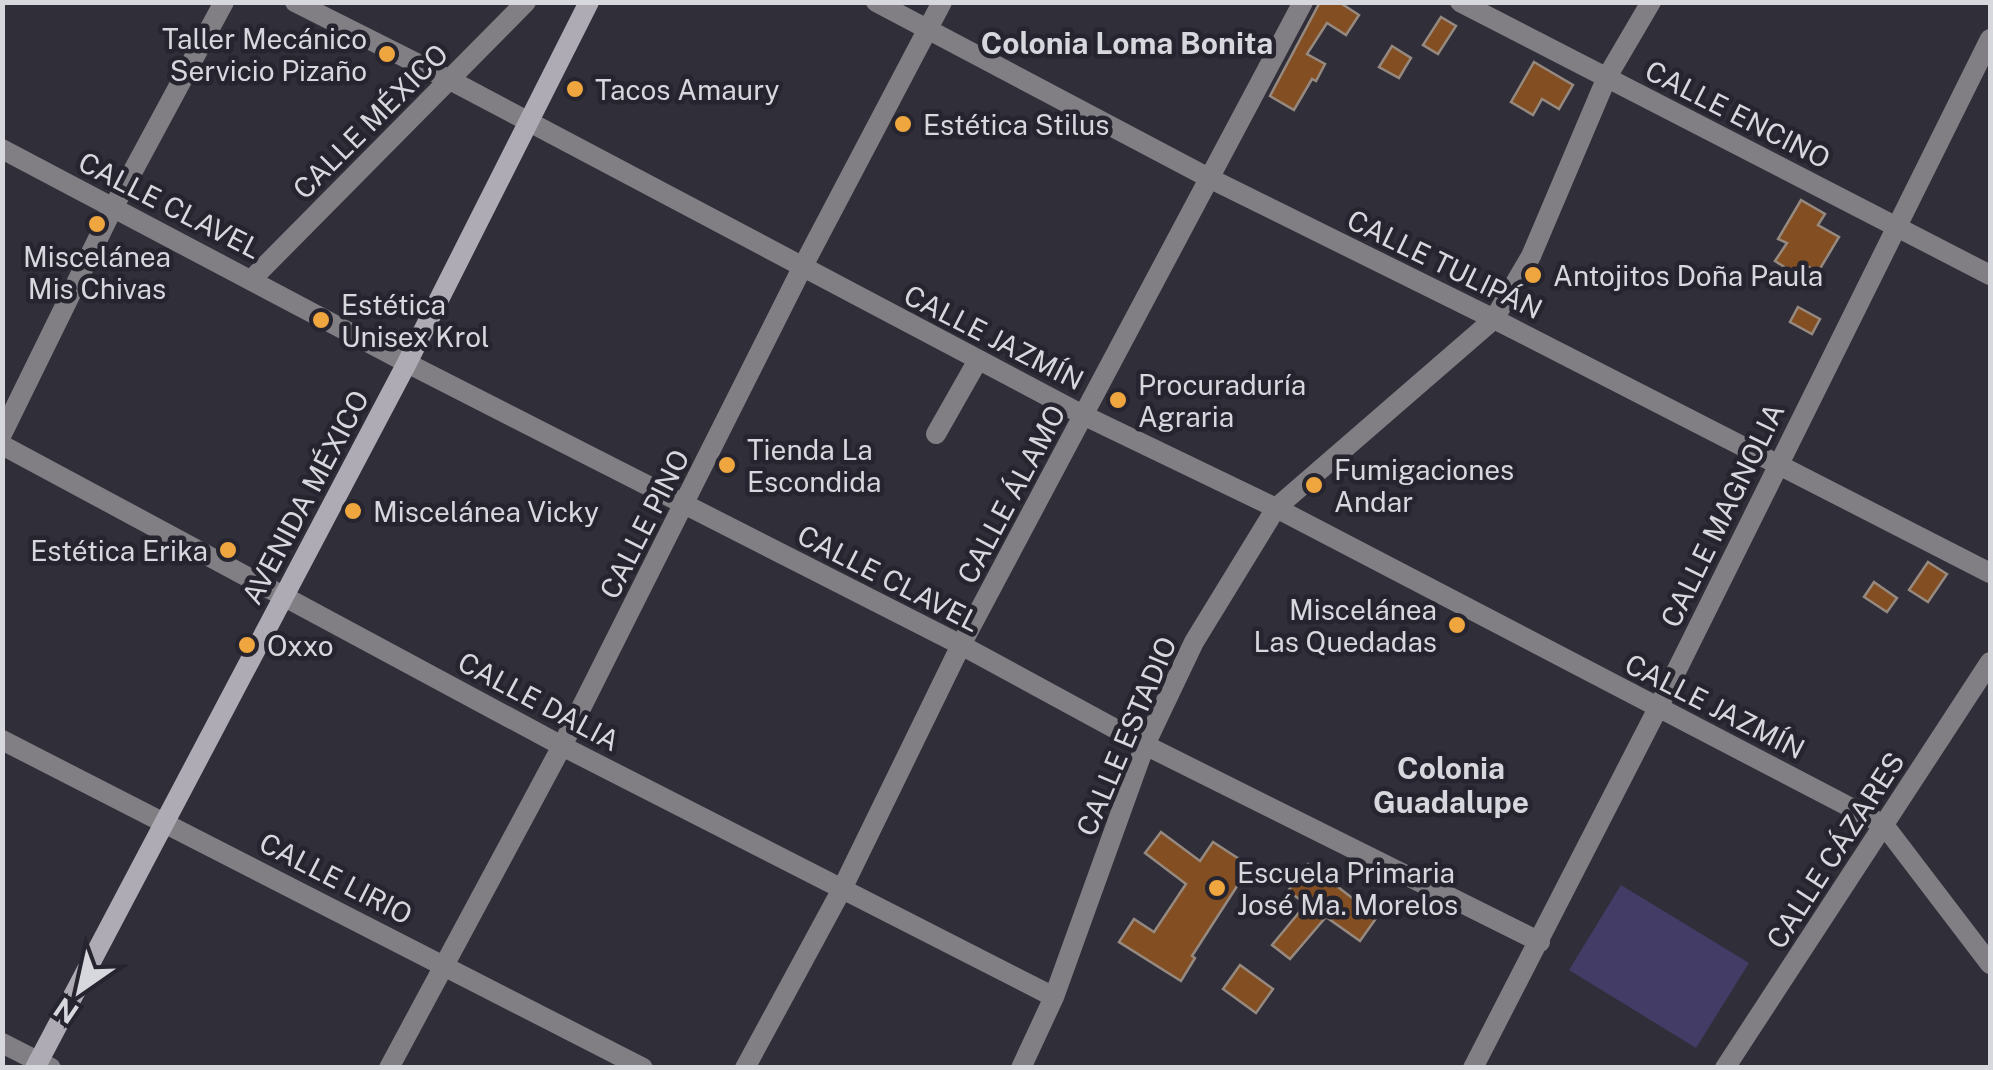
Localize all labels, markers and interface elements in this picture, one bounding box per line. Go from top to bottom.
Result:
place label: Taller Mecánico Servicio Pizaño [162,22,367,87]
district label: Colonia Loma Bonita [981,25,1273,61]
street label: CALLE MÉXICO [286,37,454,205]
marker: Taller Mecánico Servicio Pizaño [376,43,398,65]
street label: CALLE ENCINO [1640,53,1836,175]
place label: Tacos Amaury [595,73,779,106]
marker: Tacos Amaury [564,78,586,100]
place label: Estética Stilus [923,108,1109,141]
marker: Estética Stilus [892,113,914,135]
street label: CALLE CLAVEL [73,145,267,265]
street label: CALLE TULIPÁN [1342,203,1548,325]
marker: Miscelánea Mis Chivas [86,213,108,235]
place label: Miscelánea Mis Chivas [23,240,171,305]
place label: Antojitos Doña Paula [1553,259,1823,292]
marker: Antojitos Doña Paula [1522,264,1544,286]
street label: CALLE JAZMÍN [899,278,1089,396]
place label: Estética Unisex Krol [341,288,490,353]
marker: Estética Unisex Krol [310,309,332,331]
place label: Procuraduría Agraria [1138,368,1306,433]
street label: AVENIDA MÉXICO [235,385,375,609]
marker: Procuraduría Agraria [1107,389,1129,411]
street label: CALLE MAGNOLIA [1653,398,1791,632]
street label: CALLE ÁLAMO [950,399,1072,589]
place label: Tienda La Escondida [747,433,881,498]
street label: CALLE PINO [592,444,696,604]
place label: Fumigaciones Andar [1334,453,1514,518]
marker: Tienda La Escondida [716,454,738,476]
marker: Fumigaciones Andar [1303,474,1325,496]
place label: Miscelánea Vicky [373,495,599,528]
marker: Miscelánea Vicky [342,500,364,522]
street label: CALLE CLAVEL [792,518,986,638]
place label: Estética Erika [30,534,208,567]
marker: Estética Erika [217,539,239,561]
place label: Miscelánea Las Quedadas [1254,593,1437,658]
marker: Miscelánea Las Quedadas [1446,614,1468,636]
place label: Oxxo [267,629,334,662]
street label: CALLE ESTADIO [1069,632,1183,840]
marker: Oxxo [236,634,258,656]
street label: CALLE DALIA [453,645,625,757]
street label: CALLE JAZMÍN [1620,647,1810,765]
street label: CALLE CÁZARES [1759,746,1911,954]
district label: Colonia Guadalupe [1373,750,1529,820]
street label: CALLE LIRIO [254,825,418,931]
place label: Escuela Primaria José Ma. Morelos [1237,856,1458,921]
marker: Escuela Primaria José Ma. Morelos [1206,877,1228,899]
north arrow [30,940,130,1040]
text: N [47,991,84,1031]

